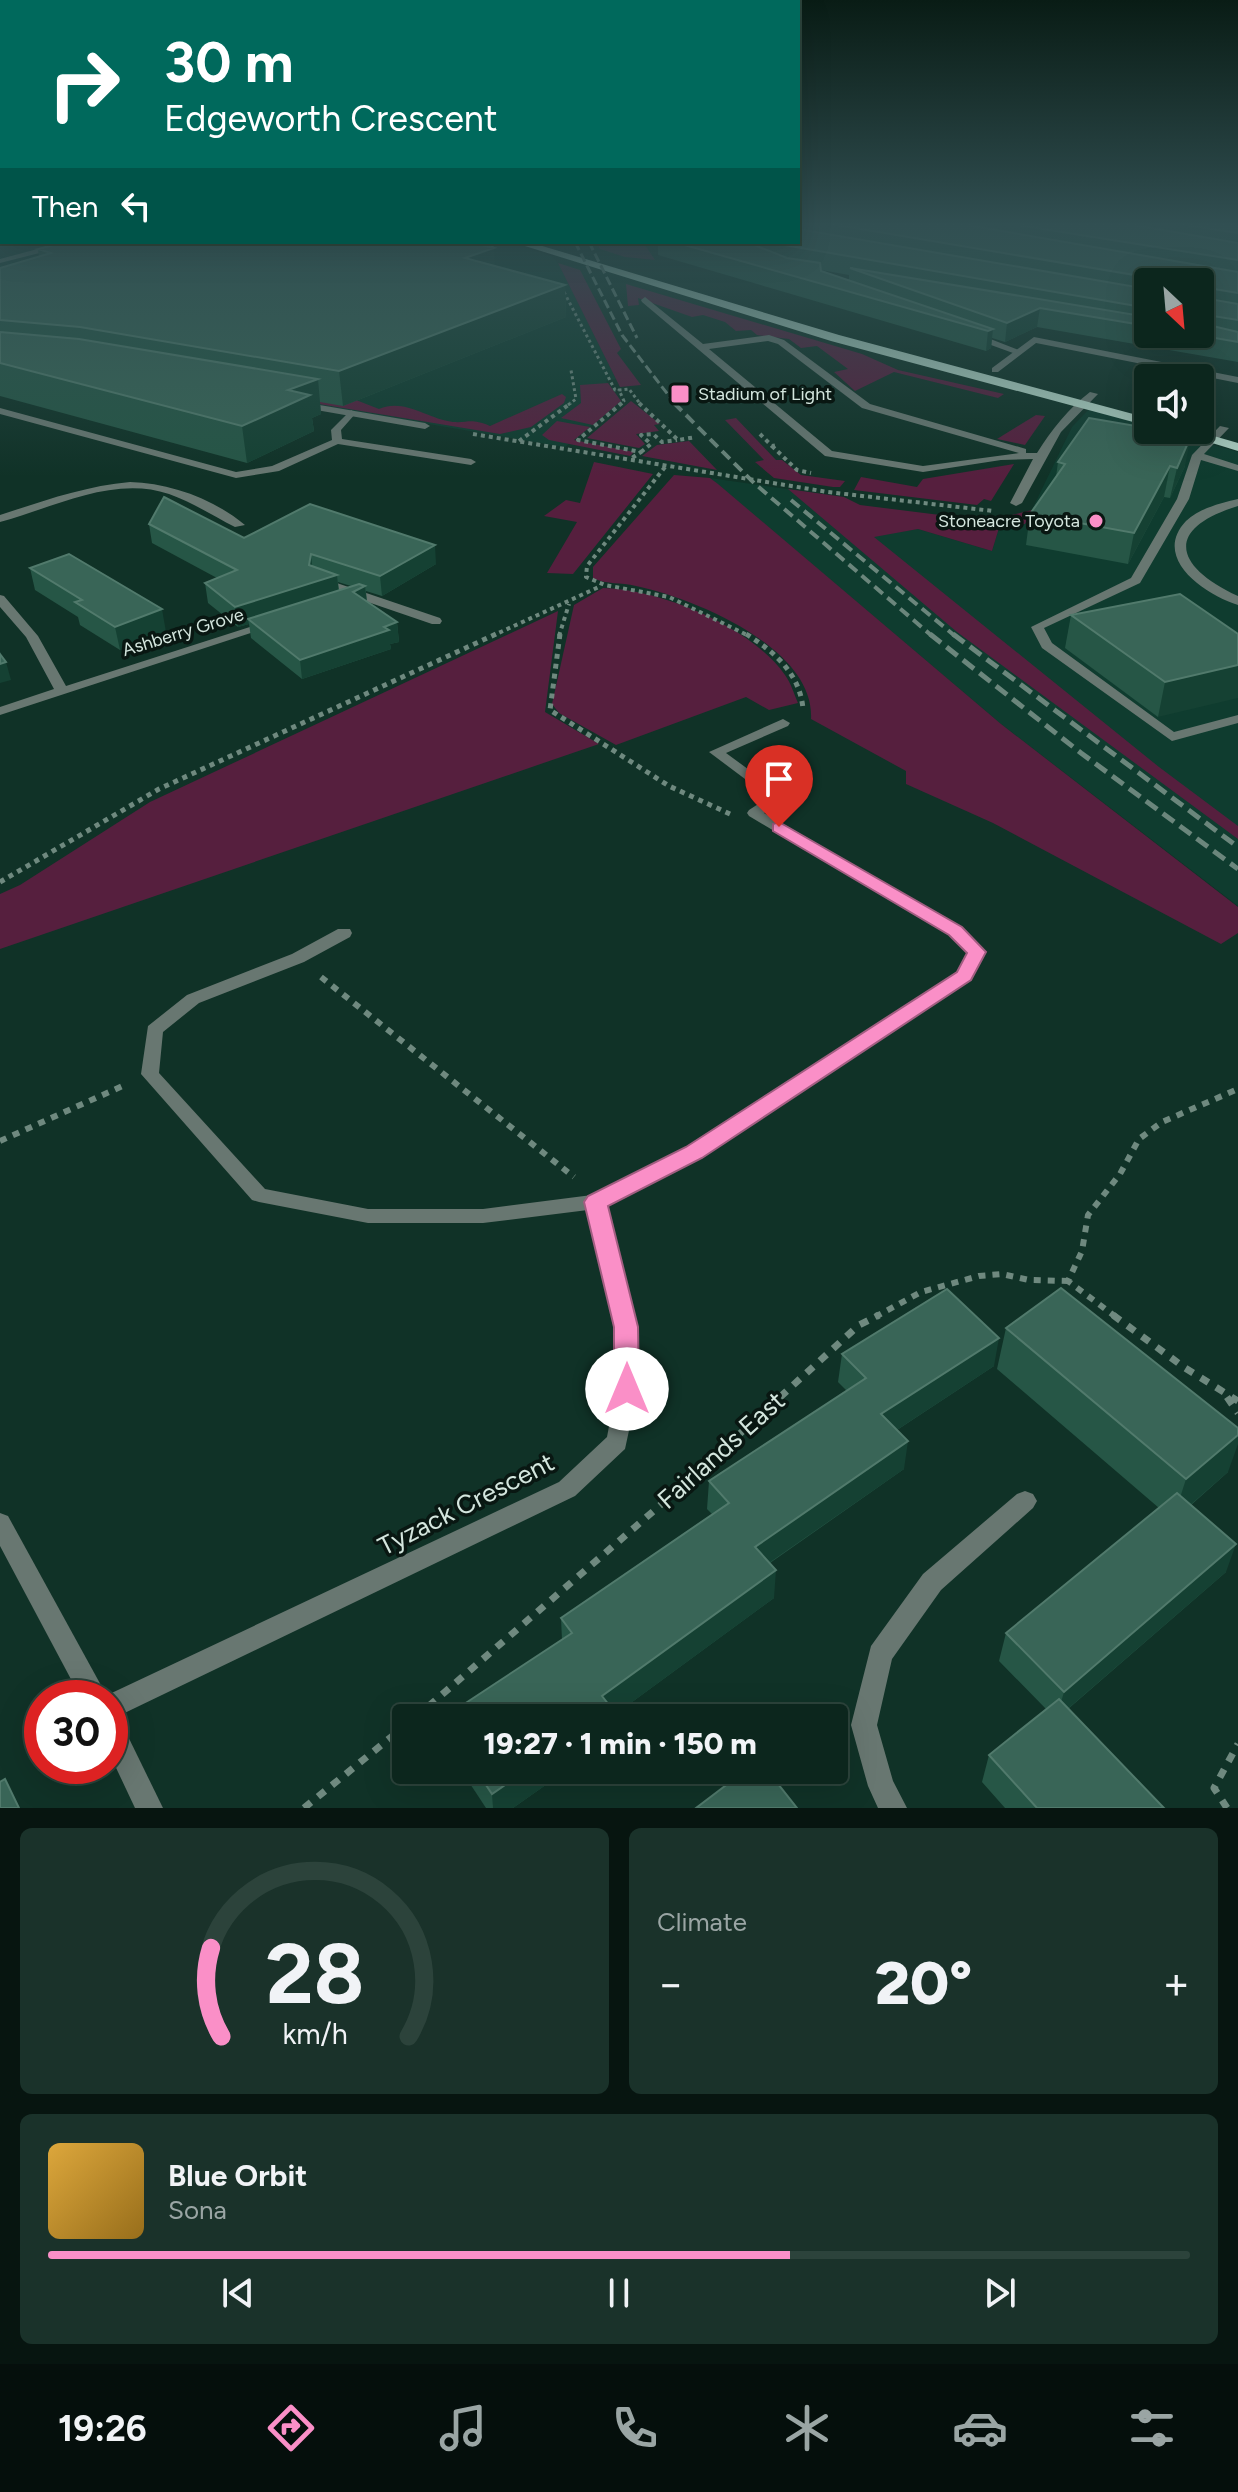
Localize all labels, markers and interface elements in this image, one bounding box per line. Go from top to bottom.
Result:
text: 30 m [164,29,294,96]
icon: right [32,32,136,136]
text: Edgeworth Crescent [164,97,498,140]
icon: left [114,184,158,228]
text: Then [32,188,98,225]
north arrow [1134,268,1214,348]
map controls [1134,268,1214,444]
button: sound [1134,364,1214,444]
marker: Stadium of Light [669,383,691,405]
place label: Stadium of Light [698,383,832,405]
place label: Stoneacre Toyota [938,510,1080,532]
marker: Stoneacre Toyota [1087,512,1105,530]
street label: Ashberry Grove [120,603,247,661]
pin [745,745,813,827]
icon: arrive [757,757,801,801]
position arrow [585,1347,669,1431]
street label: Fairlands East [651,1384,791,1515]
street label: Tyzack Crescent [373,1446,560,1562]
speed limit sign: 30 [24,1680,128,1784]
text: 19:27 · 1 min · 150 m [483,1725,757,1762]
text: Climate [657,1906,747,1938]
text: 28 [265,1924,364,2024]
text: 20° [875,1947,972,2019]
text: − [657,1957,684,2010]
text: + [1163,1957,1190,2010]
text: km/h [282,2017,347,2051]
text: Blue Orbit [168,2157,307,2194]
text: Sona [168,2194,227,2226]
icon: previous [216,2271,260,2315]
icon: pause [597,2271,641,2315]
icon: next [978,2271,1022,2315]
icon: directions [263,2400,319,2456]
icon: music [435,2400,491,2456]
icon: phone [607,2400,663,2456]
icon: climate [779,2400,835,2456]
icon: car [952,2400,1008,2456]
icon: filters [1124,2400,1180,2456]
text: 19:26 [58,2407,147,2450]

